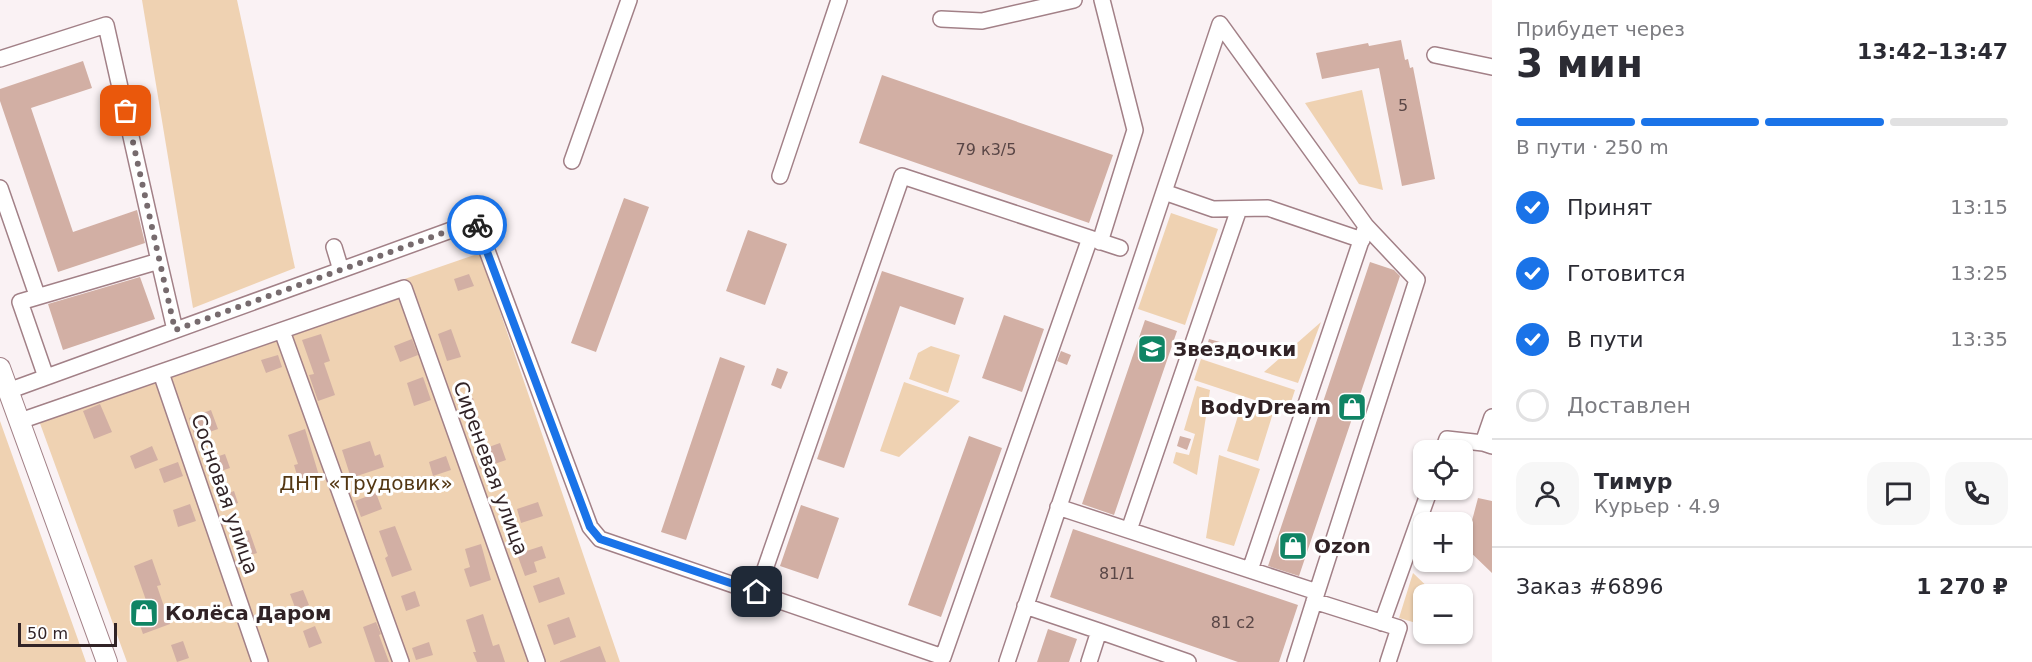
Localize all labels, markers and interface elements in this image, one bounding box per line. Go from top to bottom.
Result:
text: Прибудет через [1516,17,1685,41]
text: 13:42–13:47 [1857,39,2008,64]
text: 3 мин [1516,41,1643,86]
pin [100,85,151,136]
icon: bag [109,94,142,127]
house number: 5 [1398,96,1408,115]
text: В пути · 250 m [1516,135,1669,159]
house number: 79 к3/5 [956,140,1016,159]
icon: check [1516,191,1549,224]
courier [447,195,507,255]
text: Принят [1567,195,1652,220]
text: 13:15 [1950,195,2008,219]
icon: bike [461,209,494,242]
icon: check [1516,257,1549,290]
text: Готовится [1567,261,1686,286]
text: 13:25 [1950,261,2008,285]
icon: check [1516,323,1549,356]
text: В пути [1567,327,1644,352]
text: 13:35 [1950,327,2008,351]
school or university icon: Звездочки [1136,333,1168,365]
place label: Звездочки [1173,337,1296,361]
street label: Сиреневая улица [448,378,534,558]
shop icon: BodyDream [1336,391,1368,423]
text: Доставлен [1567,393,1691,418]
place label: BodyDream [1200,395,1331,419]
street label: Сосновая улица [186,410,264,578]
map controls [1413,440,1473,644]
button: locate [1413,440,1473,500]
button: person [1516,462,1579,525]
button: chat [1867,462,1930,525]
button: phone [1945,462,2008,525]
text: Тимур [1594,469,1673,494]
park label: ДНТ «Трудовик» [279,471,453,495]
text: Курьер · 4.9 [1594,494,1720,518]
button: + [1413,512,1473,572]
shop icon: Ozon [1277,530,1309,562]
place label: Ozon [1314,534,1371,558]
house number: 81/1 [1099,564,1135,583]
pin [731,566,782,617]
text: Заказ #6896 [1516,574,1663,599]
text: 1 270 ₽ [1916,574,2008,599]
icon: home [740,575,773,608]
button: − [1413,584,1473,644]
shop icon: Колёса Даром [128,597,160,629]
place label: Колёса Даром [165,601,331,625]
house number: 81 с2 [1211,613,1255,632]
scale bar [18,620,117,648]
text: 50 m [27,624,68,643]

